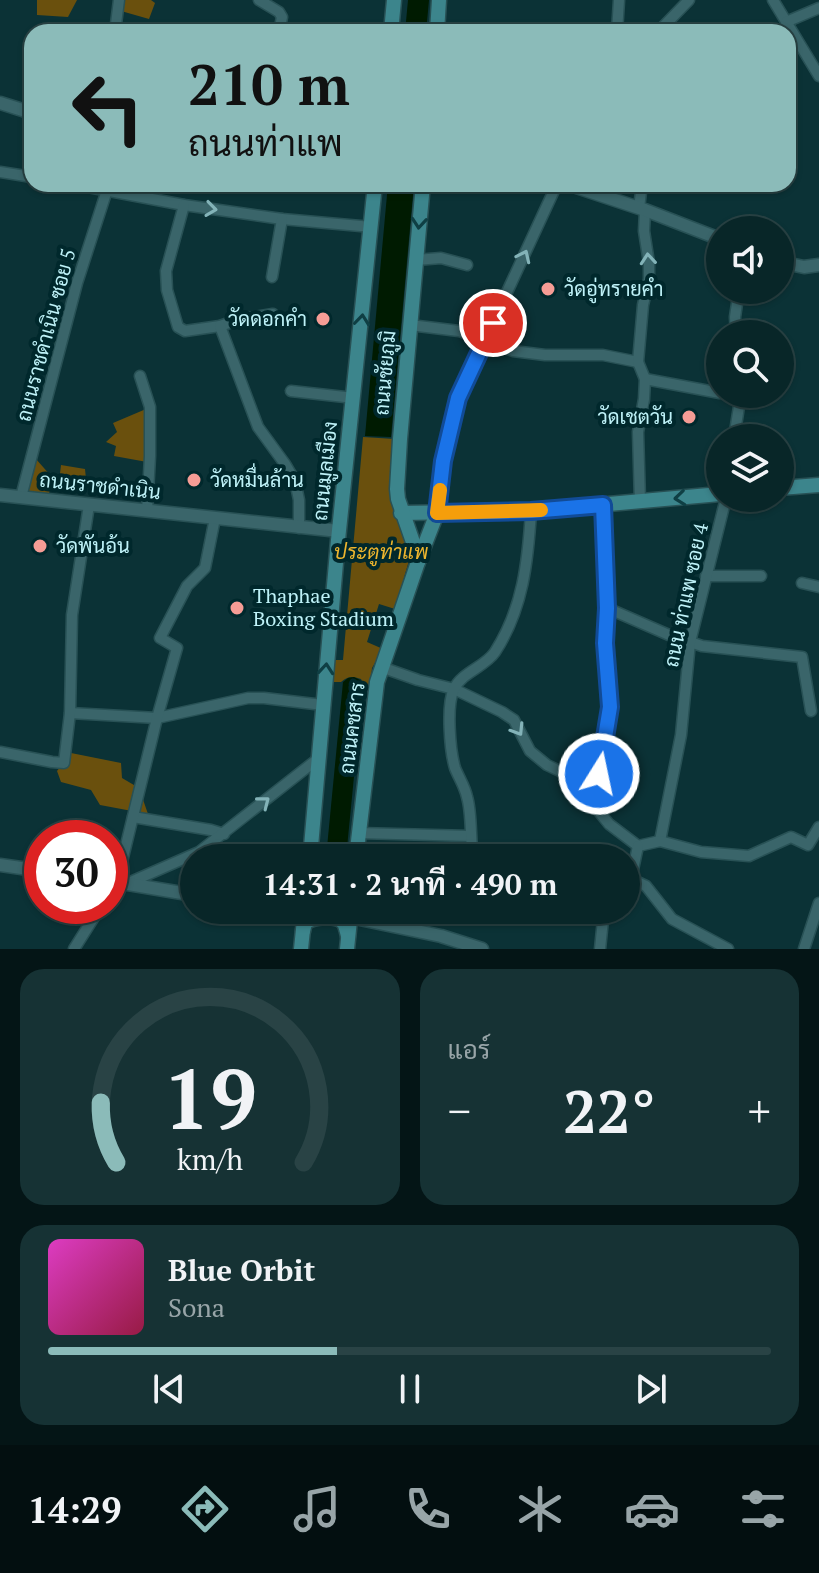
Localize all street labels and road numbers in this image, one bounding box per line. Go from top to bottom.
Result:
street label: ถนนราชดำเนิน ซอย 5 [9,246,82,424]
street label: ถนนชัยภูมิ [367,329,404,417]
street label: ถนนมูลเมือง [306,420,345,522]
street label: ถนนราชดำเนิน [38,466,162,505]
street label: ถนน ท่าแพ ซอย 4 [657,520,714,669]
street label: ถนนคชสาร [332,681,371,775]

